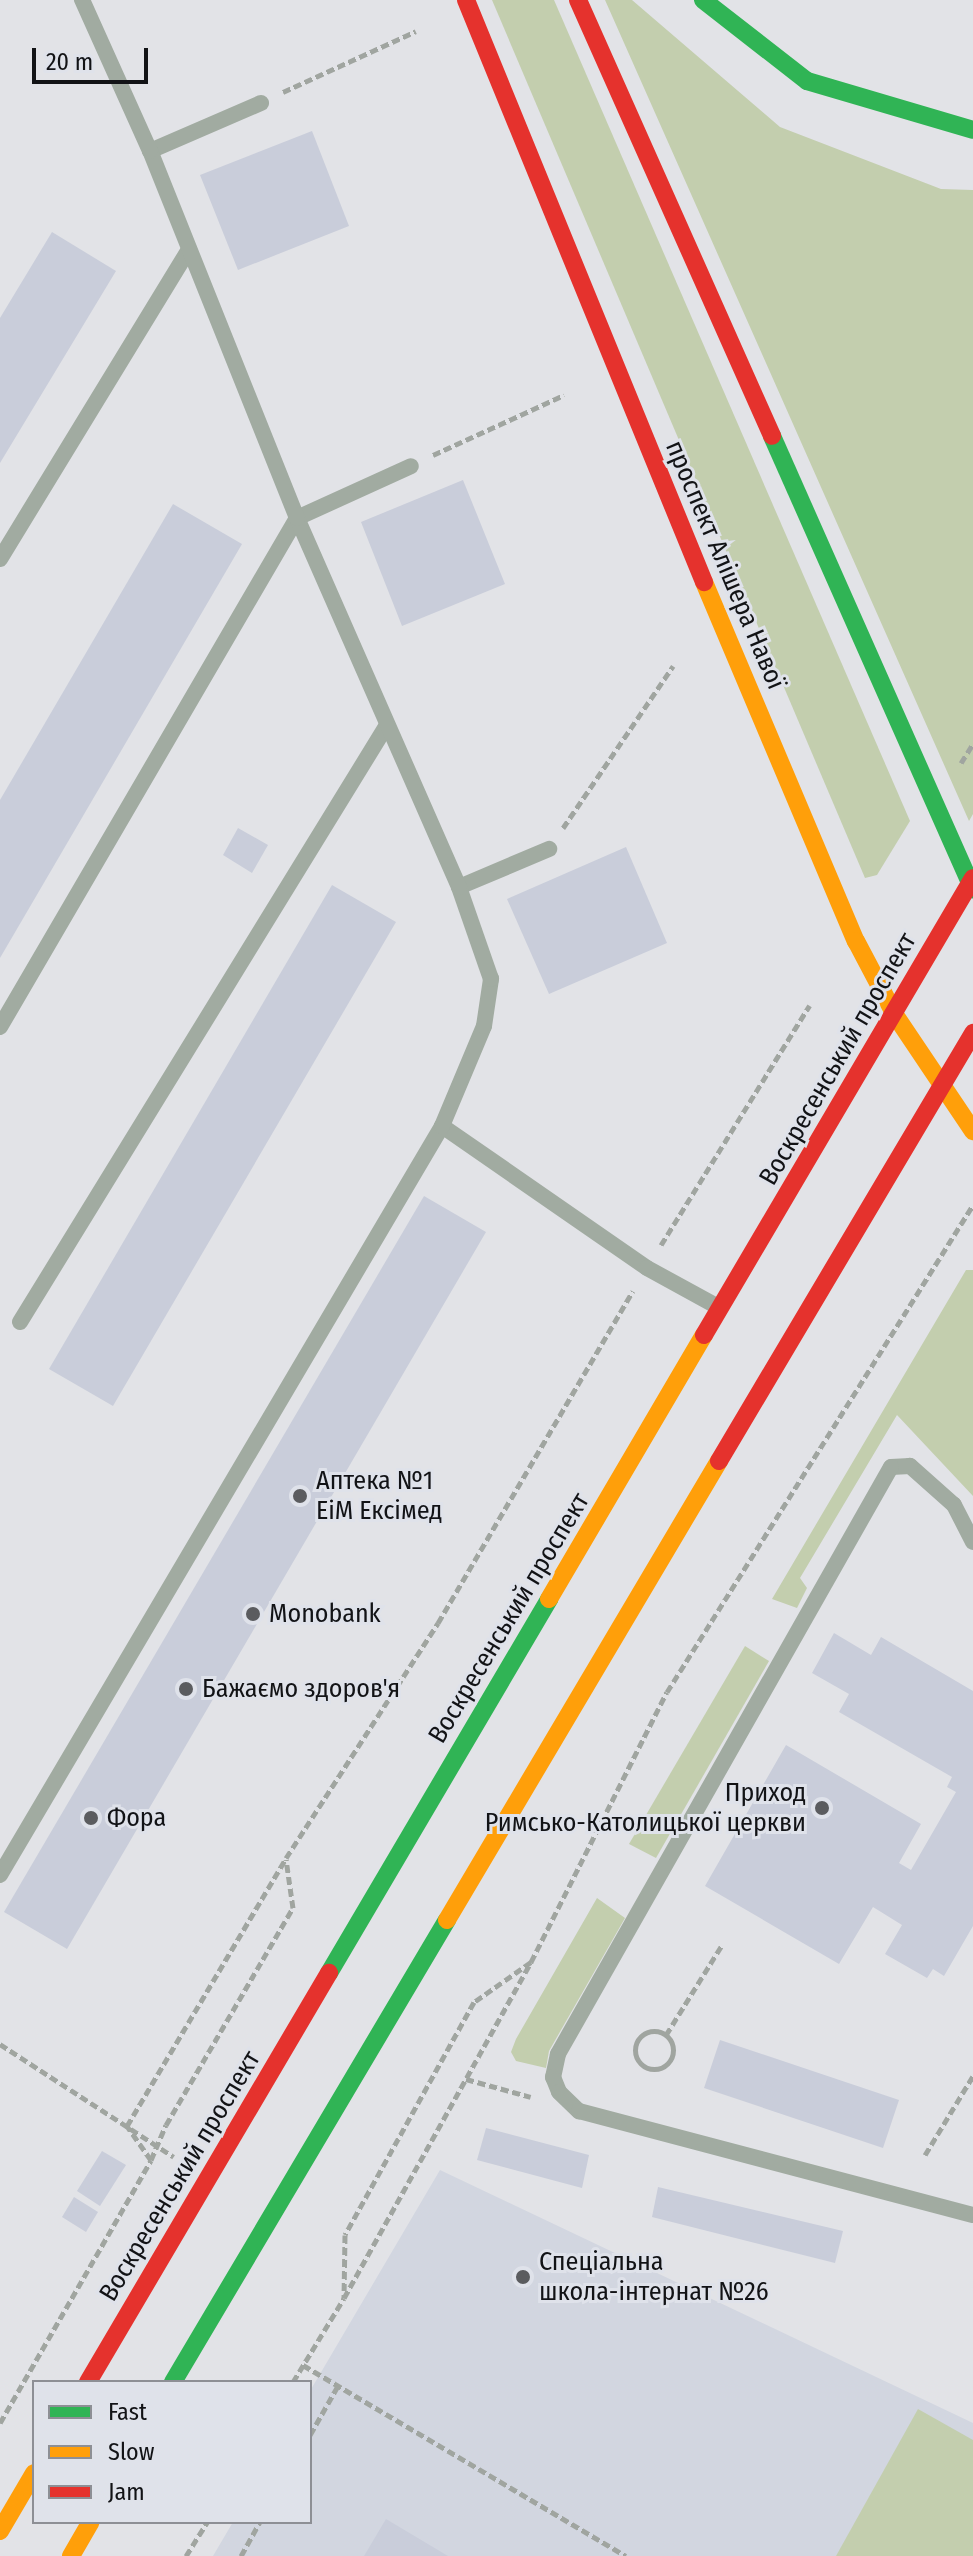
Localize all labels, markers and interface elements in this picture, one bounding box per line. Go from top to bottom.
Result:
scale bar [36,32,152,82]
text: 20 m [46,48,93,76]
street label: проспект Алішера Навої [658,436,792,694]
street label: Воскресенський проспект [753,927,923,1191]
place label: Аптека №1 EiM Ексімед [316,1465,442,1526]
marker: Аптека №1 EiM Ексімед [291,1487,309,1505]
street label: Воскресенський проспект [422,1487,596,1749]
place label: Monobank [269,1598,381,1630]
marker: Monobank [244,1605,262,1623]
place label: Бажаємо здоров'я [202,1673,400,1705]
marker: Бажаємо здоров'я [177,1680,195,1698]
place label: Приход Римсько-Католицької церкви [485,1777,806,1838]
marker: Приход Римсько-Католицької церкви [813,1799,831,1817]
place label: Фора [107,1802,166,1834]
marker: Фора [82,1809,100,1827]
street label: Воскресенський проспект [93,2045,267,2307]
place label: Спеціальна школа-інтернат №26 [539,2246,769,2308]
marker: Спеціальна школа-інтернат №26 [514,2268,532,2286]
legend [32,2380,312,2524]
text: Fast [108,2398,147,2426]
text: Slow [108,2438,154,2466]
text: Jam [108,2478,145,2506]

